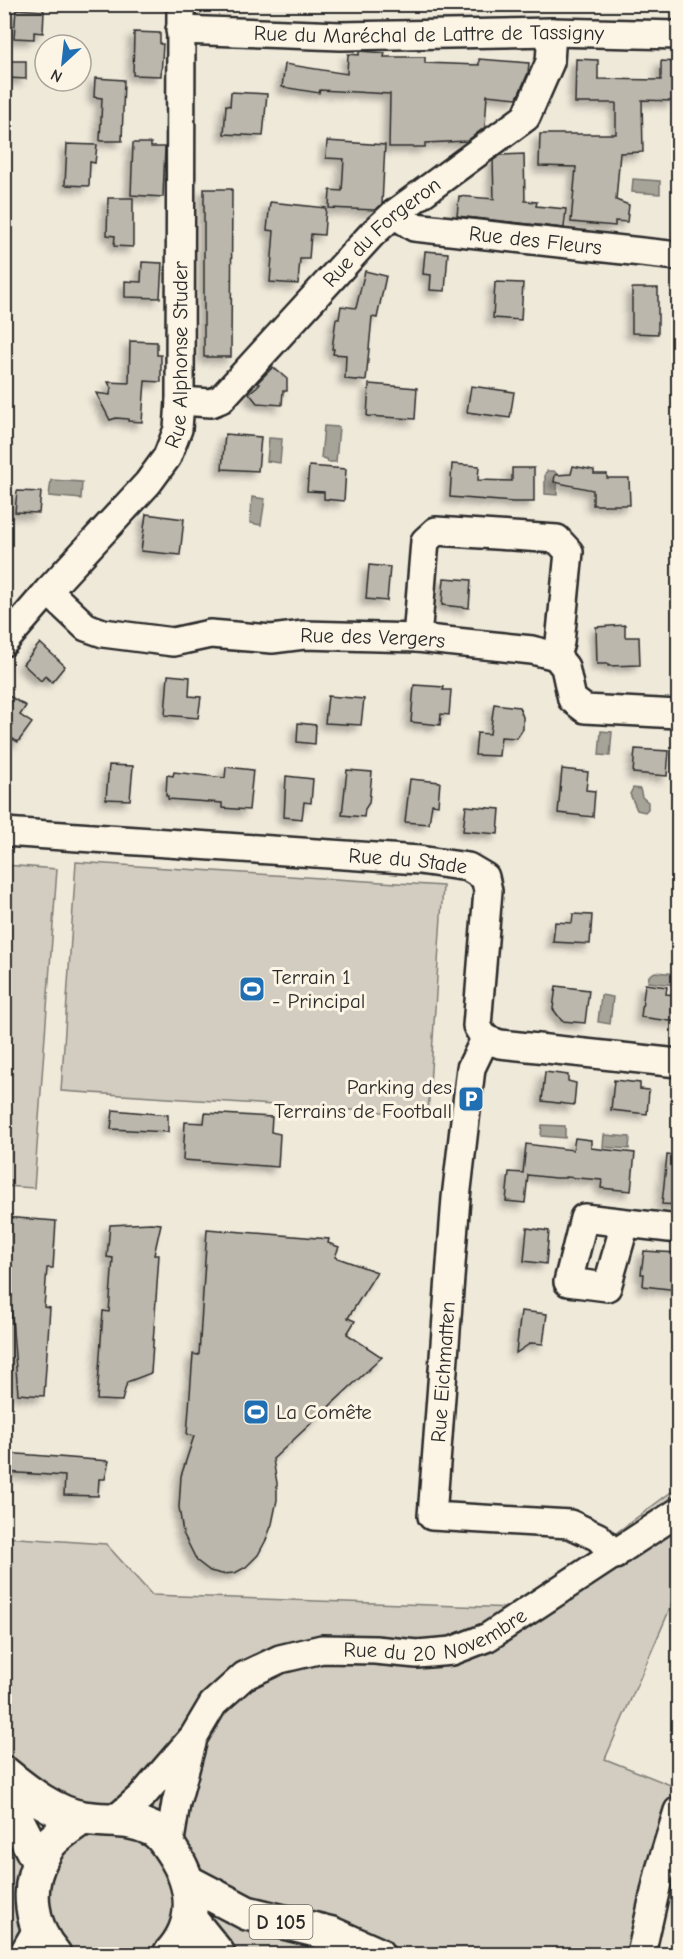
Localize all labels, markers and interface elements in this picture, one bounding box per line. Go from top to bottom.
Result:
street label: Rue du Maréchal de Lattre de Tassigny [253,20,605,48]
north arrow [33,33,93,93]
text: N [48,65,65,86]
street label: Rue du Forgeron [318,172,445,292]
street label: Rue des Fleurs [468,221,603,260]
street label: Rue Alphonse Studer [160,261,192,452]
street label: Rue des Vergers [300,623,446,653]
street label: Rue du Stade [348,843,469,879]
place label: Terrain 1 - Principal [272,965,365,1013]
sports icon: Terrain 1 - Principal [237,974,267,1004]
place label: Parking des Terrains de Football [274,1075,452,1123]
parking icon: Parking des Terrains de Football [456,1084,486,1114]
street label: Rue Eichmatten [426,1301,460,1443]
sports icon: La Comête [241,1397,271,1427]
place label: La Comête [276,1400,372,1424]
street label: Rue du 20 Novembre [343,1603,531,1666]
road number: D 105 [250,1905,312,1939]

